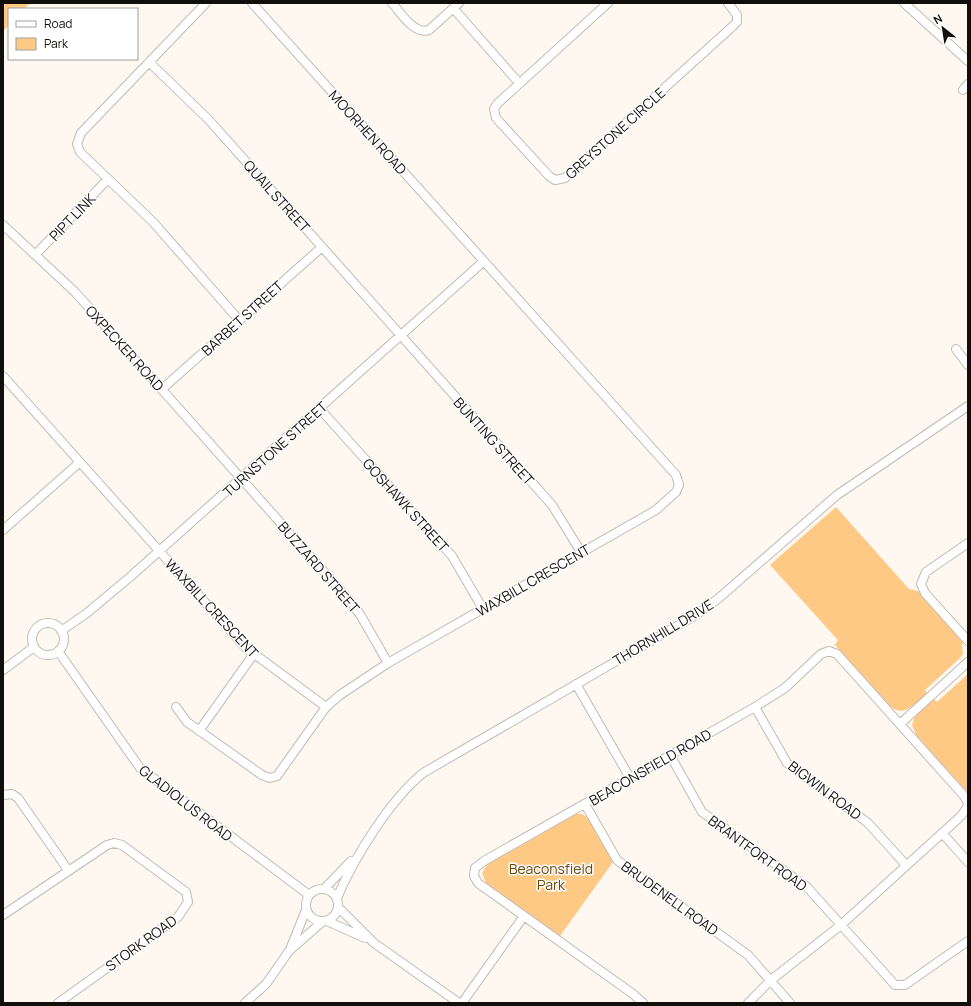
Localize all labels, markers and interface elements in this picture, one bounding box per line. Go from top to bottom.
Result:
legend [8,8,138,60]
north arrow [923,8,963,48]
text: N [931,10,945,27]
text: Road [44,15,72,32]
text: Park [44,35,69,52]
street label: GREYSTONE CIRCLE [561,83,669,183]
street label: MOORHEN ROAD [325,86,411,178]
street label: QUAIL STREET [239,156,315,237]
street label: PIPT LINK [45,189,100,245]
street label: BARBET STREET [197,276,287,360]
street label: OXPECKER ROAD [82,301,168,395]
street label: BUNTING STREET [449,393,539,489]
street label: TURNSTONE STREET [219,397,332,501]
street label: GOSHAWK STREET [359,454,454,556]
street label: BUZZARD STREET [274,517,365,617]
street label: WAXBILL CRESCENT [473,539,594,620]
street label: WAXBILL CRESCENT [161,554,263,662]
street label: THORNHILL DRIVE [609,595,717,669]
street label: BEACONSFIELD ROAD [585,724,715,810]
street label: BIGWIN ROAD [785,756,865,824]
street label: GLADIOLUS ROAD [135,761,237,845]
street label: BRANTFORT ROAD [705,811,811,895]
street label: BRUDENELL ROAD [618,856,722,940]
park label: Beaconsfield Park [509,859,593,894]
street label: STORK ROAD [102,911,180,975]

